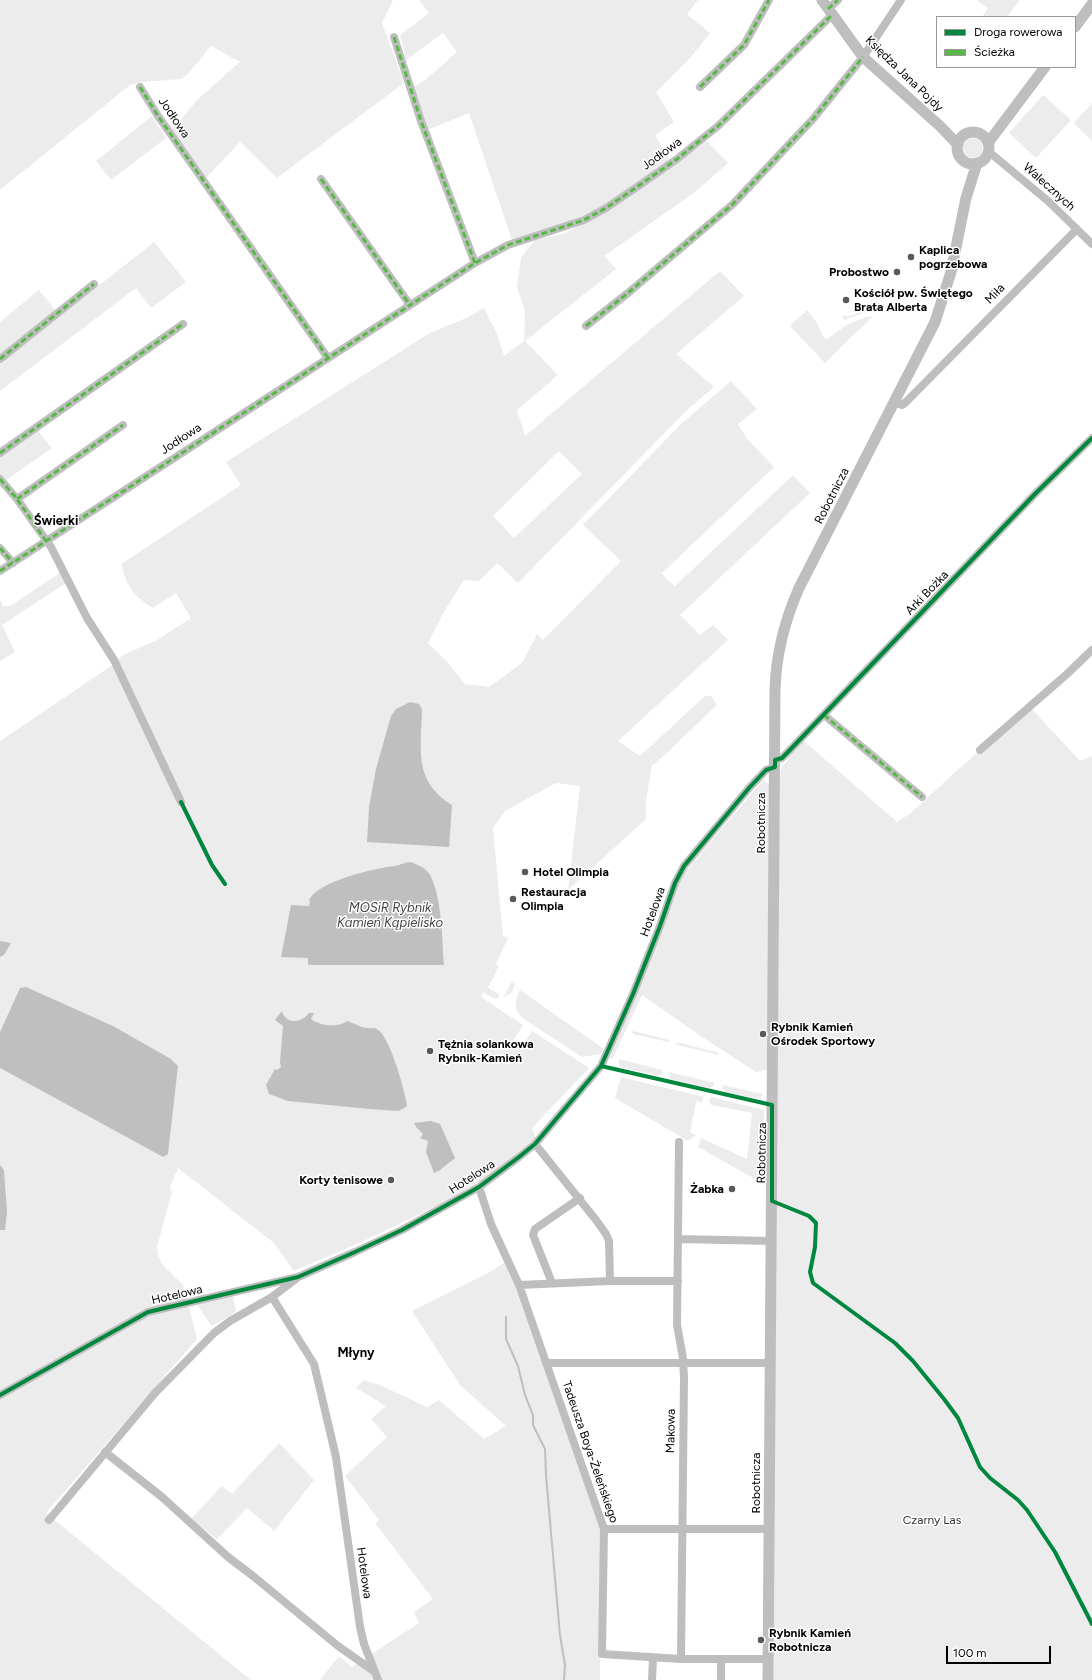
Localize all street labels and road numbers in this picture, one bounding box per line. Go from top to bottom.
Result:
street label: Księdza Jana Pojdy [862,33,946,115]
street label: Jodłowa [155,95,193,141]
street label: Jodłowa [639,135,685,173]
street label: Walecznych [1020,160,1078,214]
street label: Miła [982,281,1008,307]
street label: Jodłowa [158,421,204,457]
street label: Robotnicza [812,466,852,526]
street label: Arki Bożka [902,568,952,618]
street label: Robotnicza [754,793,768,853]
street label: Hotelowa [637,885,669,939]
street label: Robotnicza [754,1122,770,1184]
street label: Hotelowa [446,1157,498,1197]
street label: Hotelowa [150,1282,204,1308]
street label: Tadeusza Boya-Żeleńskiego [559,1379,621,1525]
street label: Makowa [663,1409,679,1453]
street label: Robotnicza [749,1453,763,1513]
street label: Hotelowa [353,1546,375,1600]

